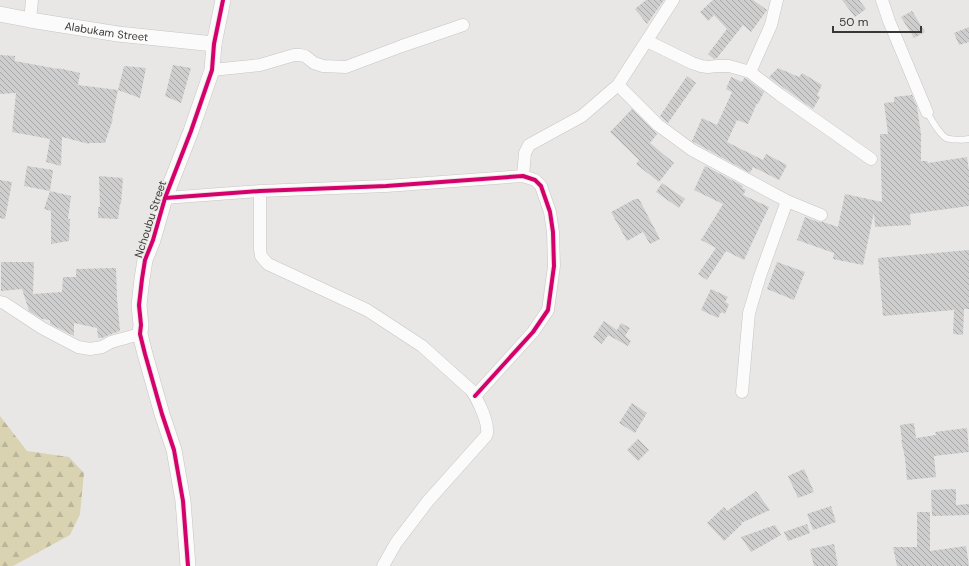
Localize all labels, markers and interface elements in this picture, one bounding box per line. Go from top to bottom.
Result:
scale bar [833,8,921,34]
text: 50 m [839,14,868,30]
street label: Alabukam Street [64,19,149,44]
street label: Nchoubu Street [131,179,169,259]

